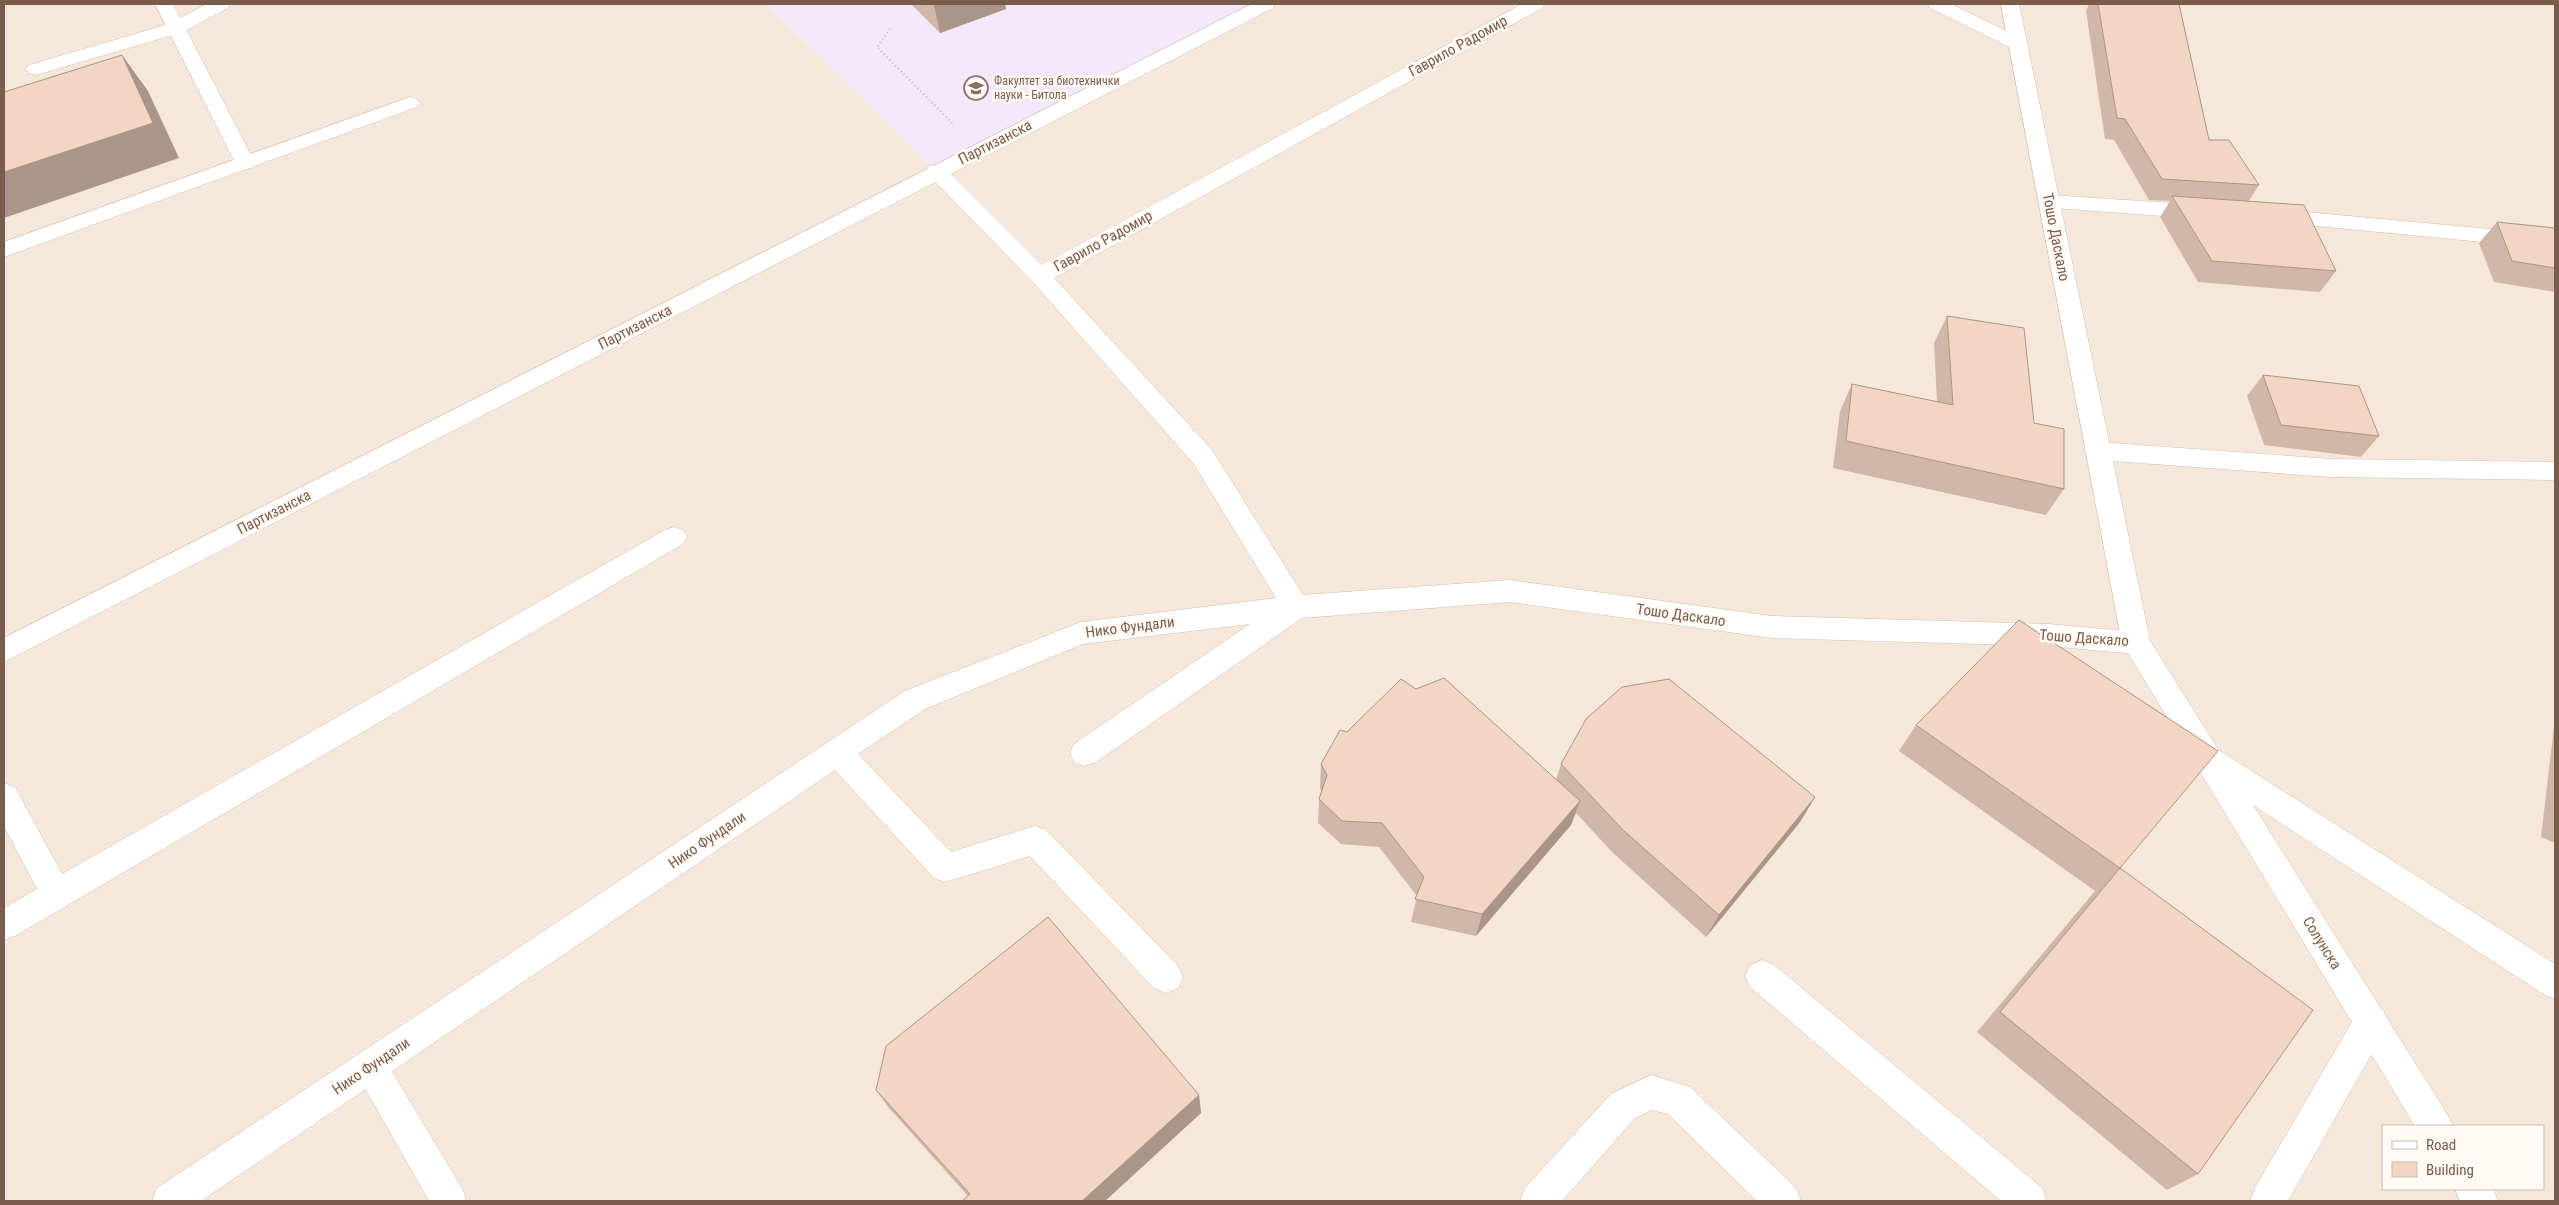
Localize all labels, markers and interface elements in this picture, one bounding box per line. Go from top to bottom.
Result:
street label: Гаврило Радомир [1406,11,1510,81]
place label: Факултет за биотехнички науки - Битола [994,74,1120,102]
school or university icon: Факултет за биотехнички науки - Битола [963,75,989,101]
street label: Партизанска [955,116,1035,168]
street label: Тошо Даскало [2039,191,2073,283]
street label: Гаврило Радомир [1051,206,1155,276]
street label: Партизанска [595,301,675,353]
street label: Партизанска [234,486,314,538]
street label: Тошо Даскало [1635,600,1727,630]
street label: Нико Фундали [1084,613,1176,641]
street label: Тошо Даскало [2039,626,2129,650]
street label: Нико Фундали [665,808,749,872]
street label: Солунска [2299,913,2345,973]
street label: Нико Фундали [329,1034,413,1098]
legend [2382,1125,2544,1190]
text: Road [2426,1136,2456,1154]
text: Building [2426,1161,2474,1179]

